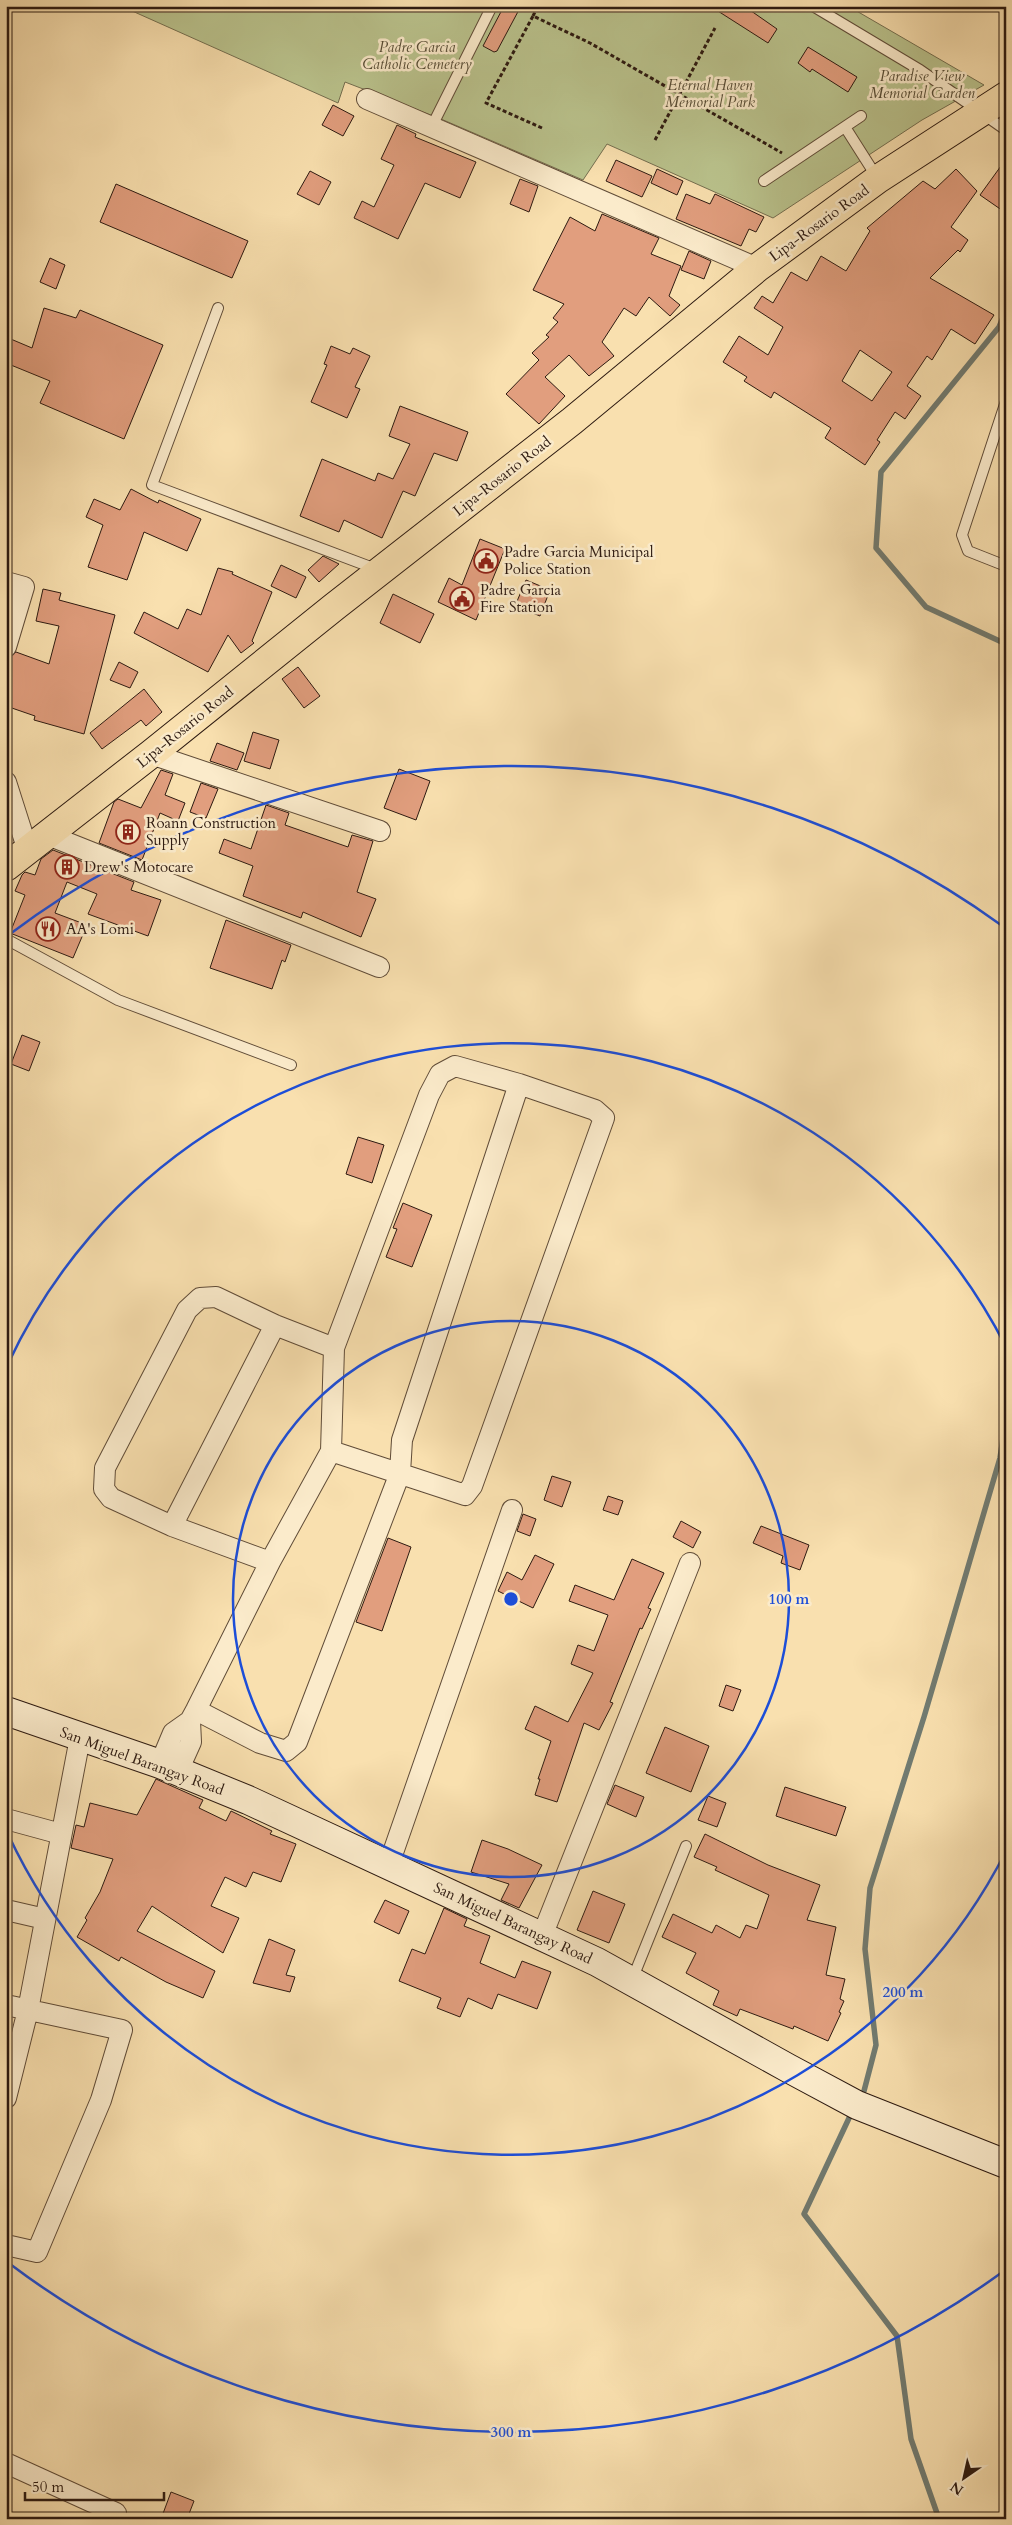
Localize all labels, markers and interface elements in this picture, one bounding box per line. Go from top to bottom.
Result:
park label: Padre Garcia Catholic Cemetery [362,37,473,74]
park label: Paradise View Memorial Garden [869,66,976,103]
park label: Eternal Haven Memorial Park [665,75,756,112]
street label: Lipa-Rosario Road [765,180,873,266]
street label: Lipa-Rosario Road [449,431,555,521]
place label: Padre Garcia Municipal Police Station [504,542,654,579]
public building icon: Padre Garcia Municipal Police Station [473,548,499,574]
place label: Padre Garcia Fire Station [480,580,562,617]
public building icon: Padre Garcia Fire Station [449,586,475,612]
street label: Lipa-Rosario Road [132,682,238,772]
place label: Roann Construction Supply [146,813,277,850]
building icon: Roann Construction Supply [115,819,141,845]
building icon: Drew's Motocare [54,854,80,880]
place label: Drew's Motocare [84,857,194,877]
restaurant icon: AA's Lomi [35,916,61,942]
place label: AA's Lomi [66,919,134,939]
text: 100 m [769,1589,810,1609]
centre of rings [502,1590,520,1608]
street label: San Miguel Barangay Road [57,1722,227,1800]
street label: San Miguel Barangay Road [430,1877,596,1969]
text: 200 m [883,1982,924,2002]
text: 300 m [491,2422,532,2442]
north arrow [940,2452,990,2502]
scale bar [25,2470,164,2502]
text: 50 m [32,2477,64,2497]
text: N [947,2477,967,2500]

